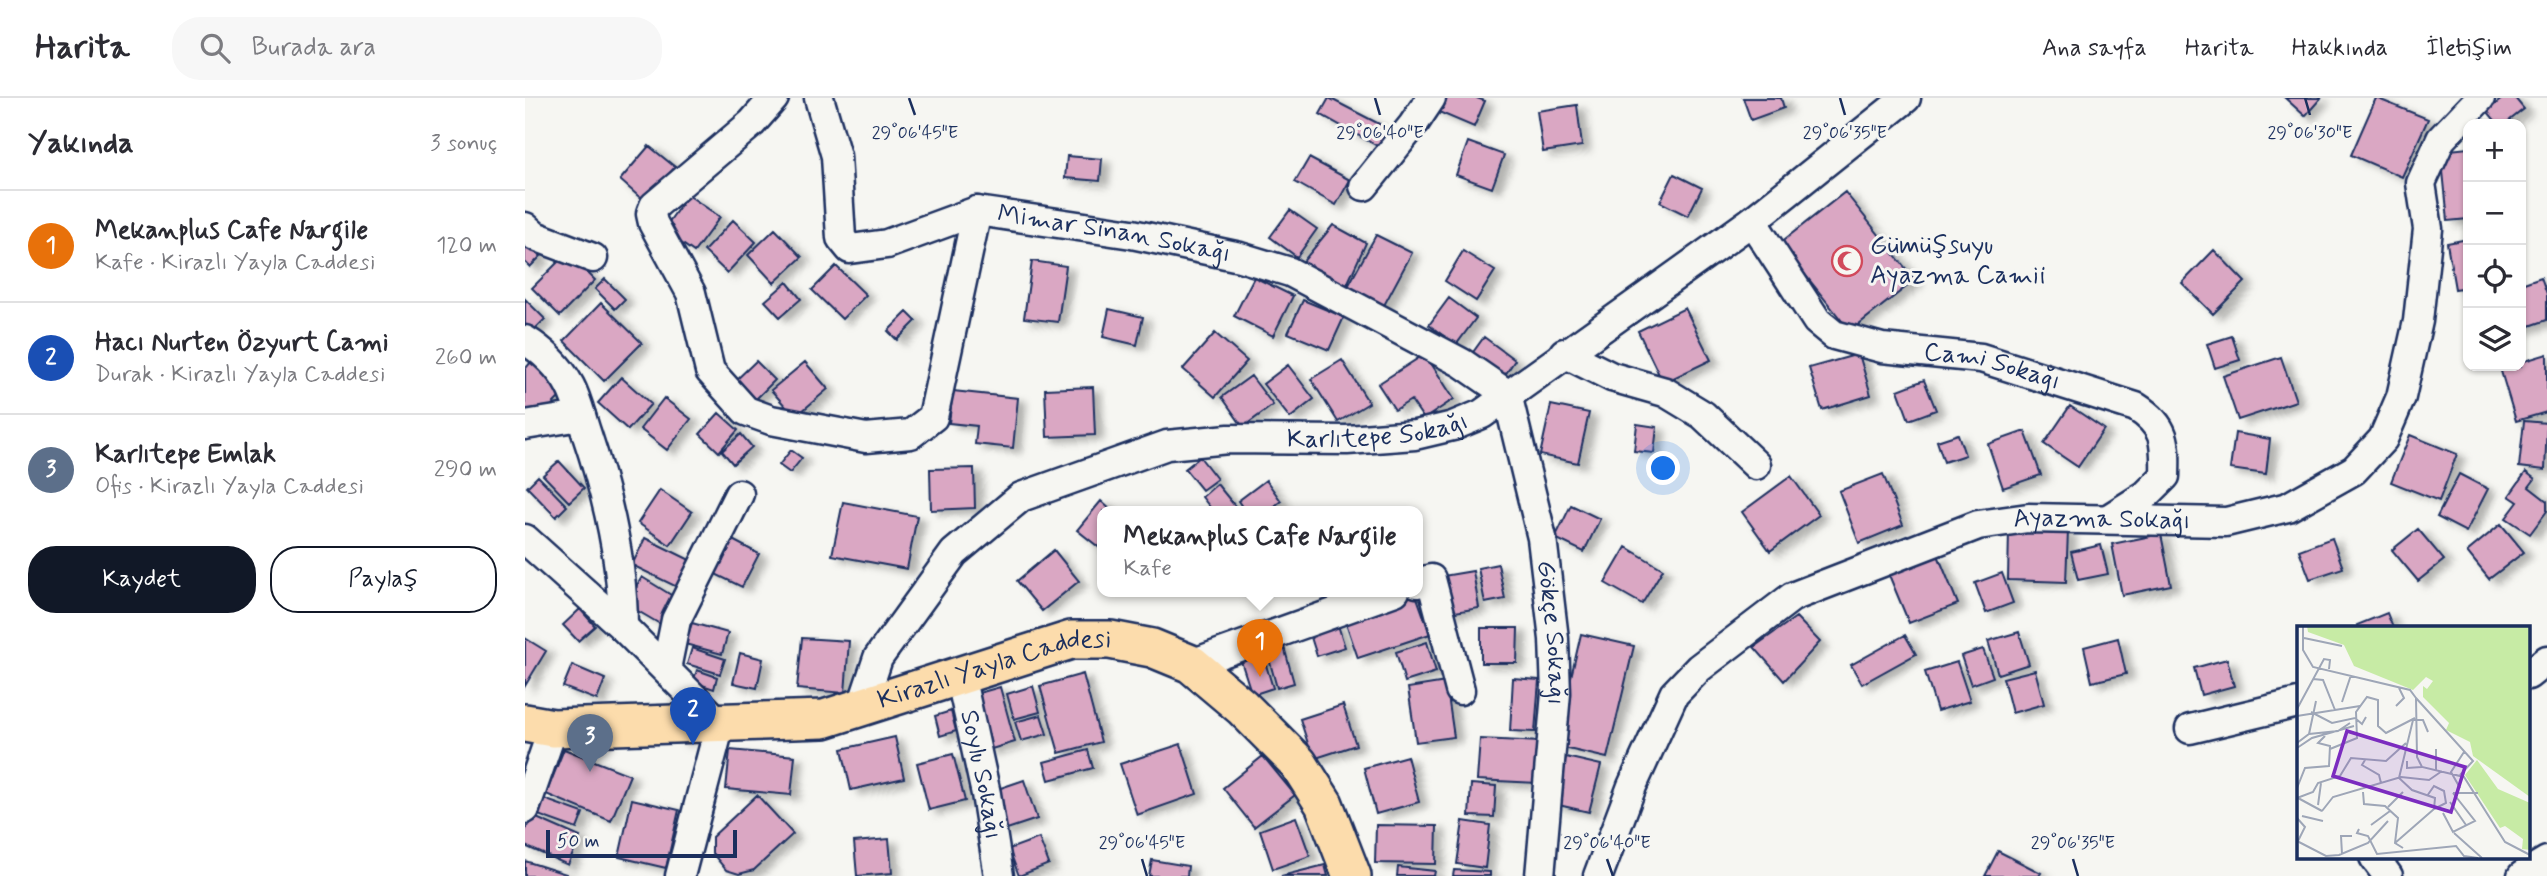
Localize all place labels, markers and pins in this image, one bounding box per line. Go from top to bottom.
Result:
place label: Gümüşsuyu Ayazma Camii [1870,229,2045,293]
mosque icon: Gümüşsuyu Ayazma Camii [1830,244,1864,278]
pin: 1 [1237,619,1283,677]
pin: 2 [670,687,716,745]
pin: 3 [567,714,613,772]

